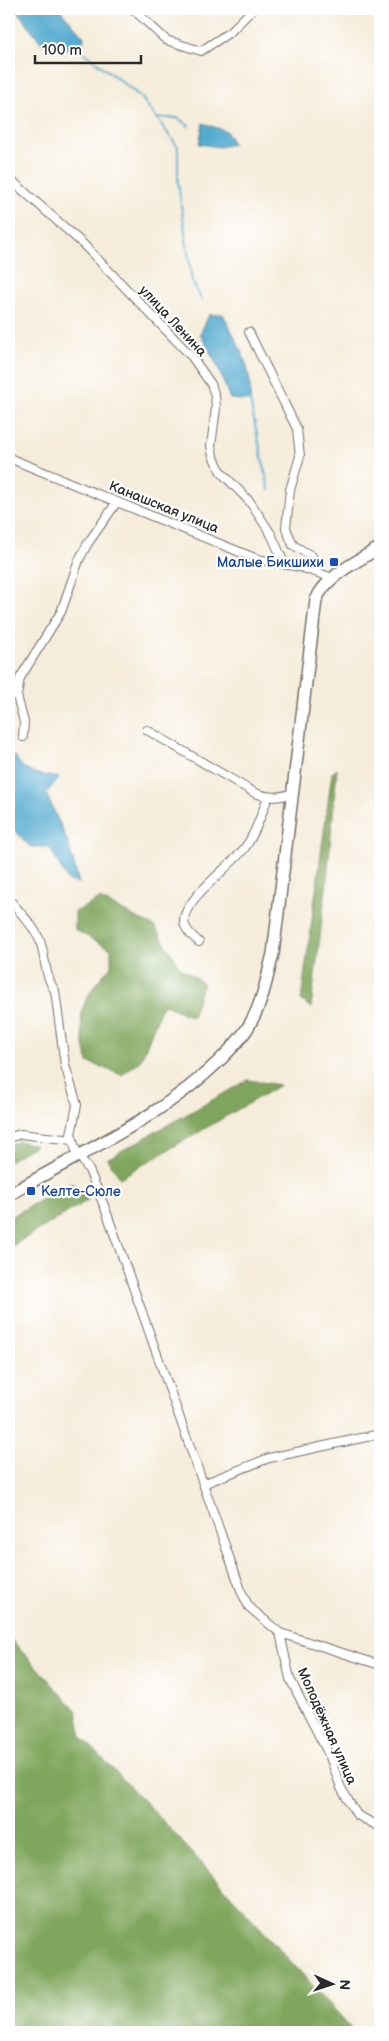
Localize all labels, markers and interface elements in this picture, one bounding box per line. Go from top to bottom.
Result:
scale bar [35,32,141,64]
text: 100 m [42,41,82,60]
street label: улица Ленина [136,282,211,361]
street label: Канашская улица [107,477,222,537]
place label: Малые Бикшихи [217,554,324,571]
marker: Малые Бикшихи [328,556,340,568]
place label: Келте-Сюле [41,1183,121,1200]
marker: Келте-Сюле [25,1185,37,1197]
street label: Молодёжная улица [294,1665,361,1788]
north arrow [306,1958,356,2008]
text: N [336,1979,353,1990]

